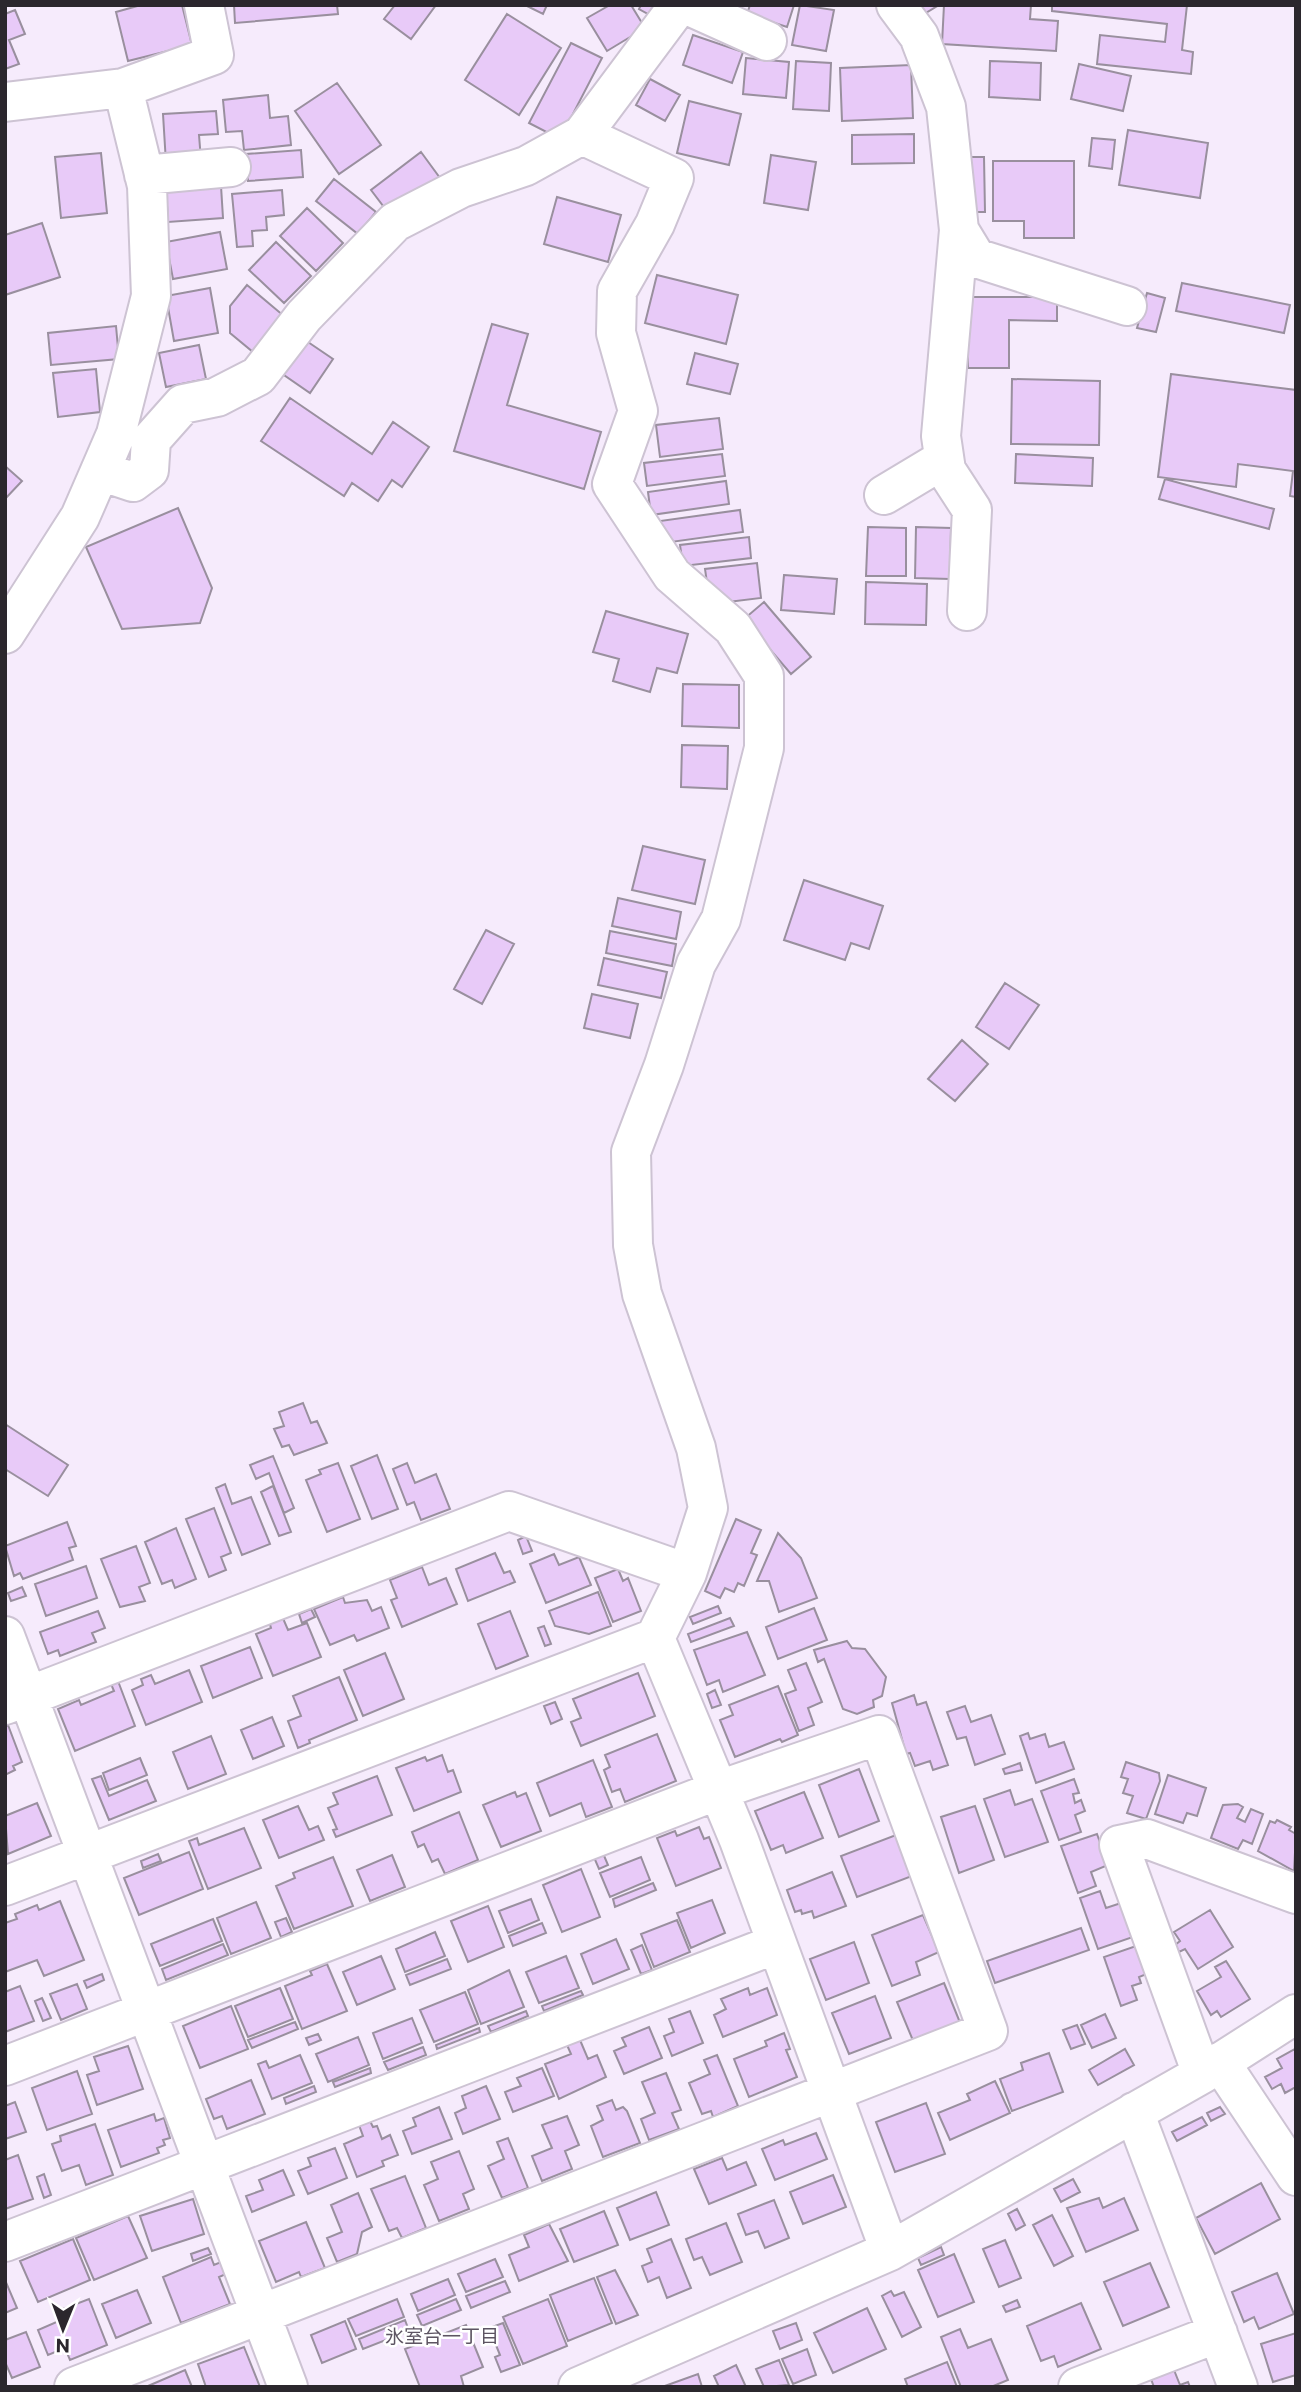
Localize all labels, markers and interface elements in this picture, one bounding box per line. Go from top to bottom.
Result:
north arrow [28,2294,98,2364]
district label: 氷室台一丁目 [385,2324,499,2347]
text: N [55,2335,70,2358]

